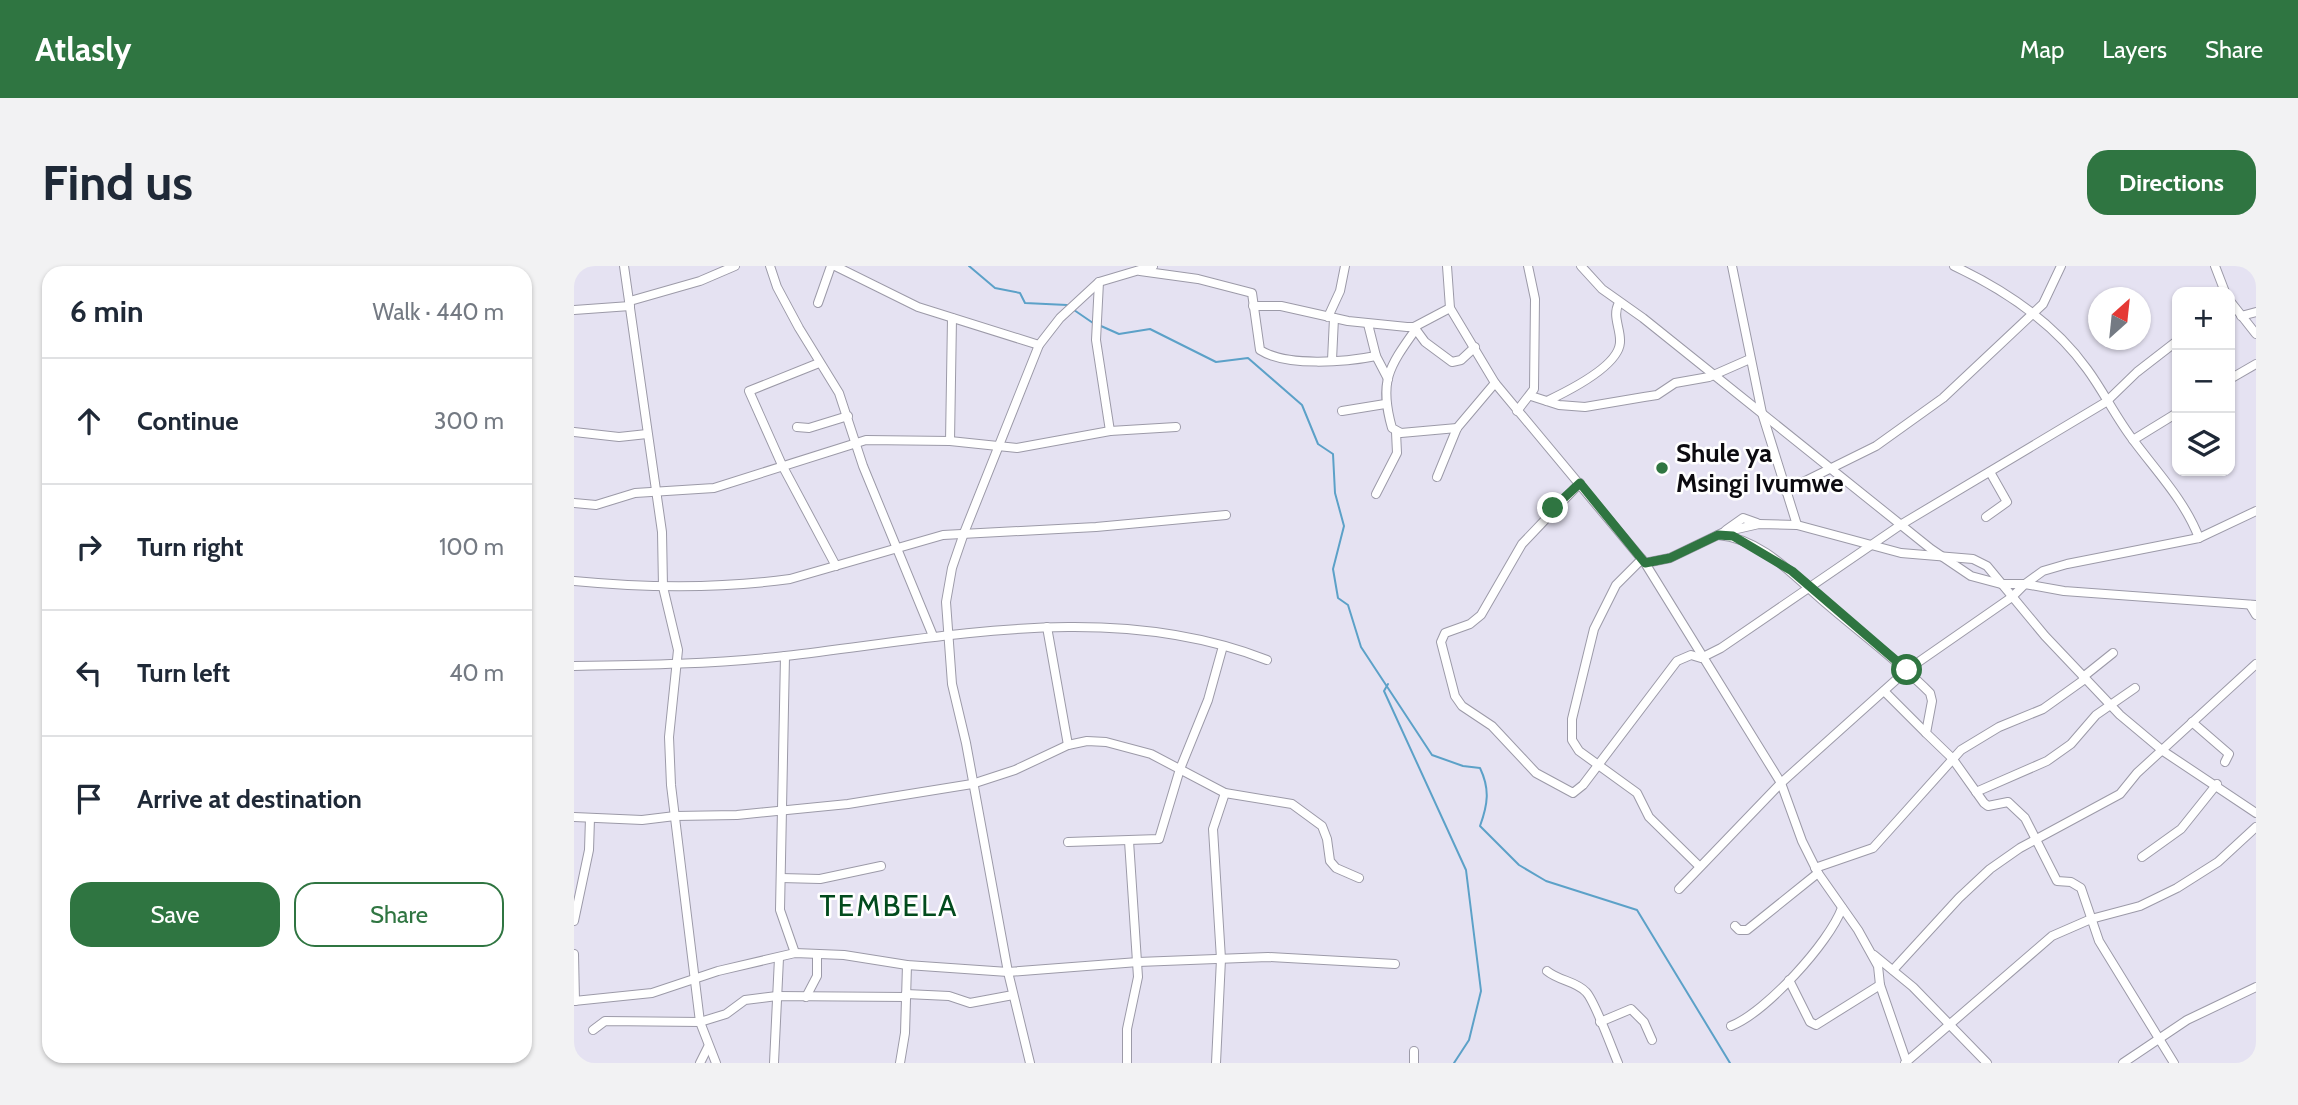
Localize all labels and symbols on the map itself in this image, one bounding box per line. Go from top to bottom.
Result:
north arrow [2088,287,2151,350]
place label: Shule ya Msingi Ivumwe [1676,437,1844,499]
marker: Shule ya Msingi Ivumwe [1654,460,1670,476]
route end [1537,492,1568,523]
route start [1891,654,1922,685]
district label: TEMBELA [820,887,958,924]

